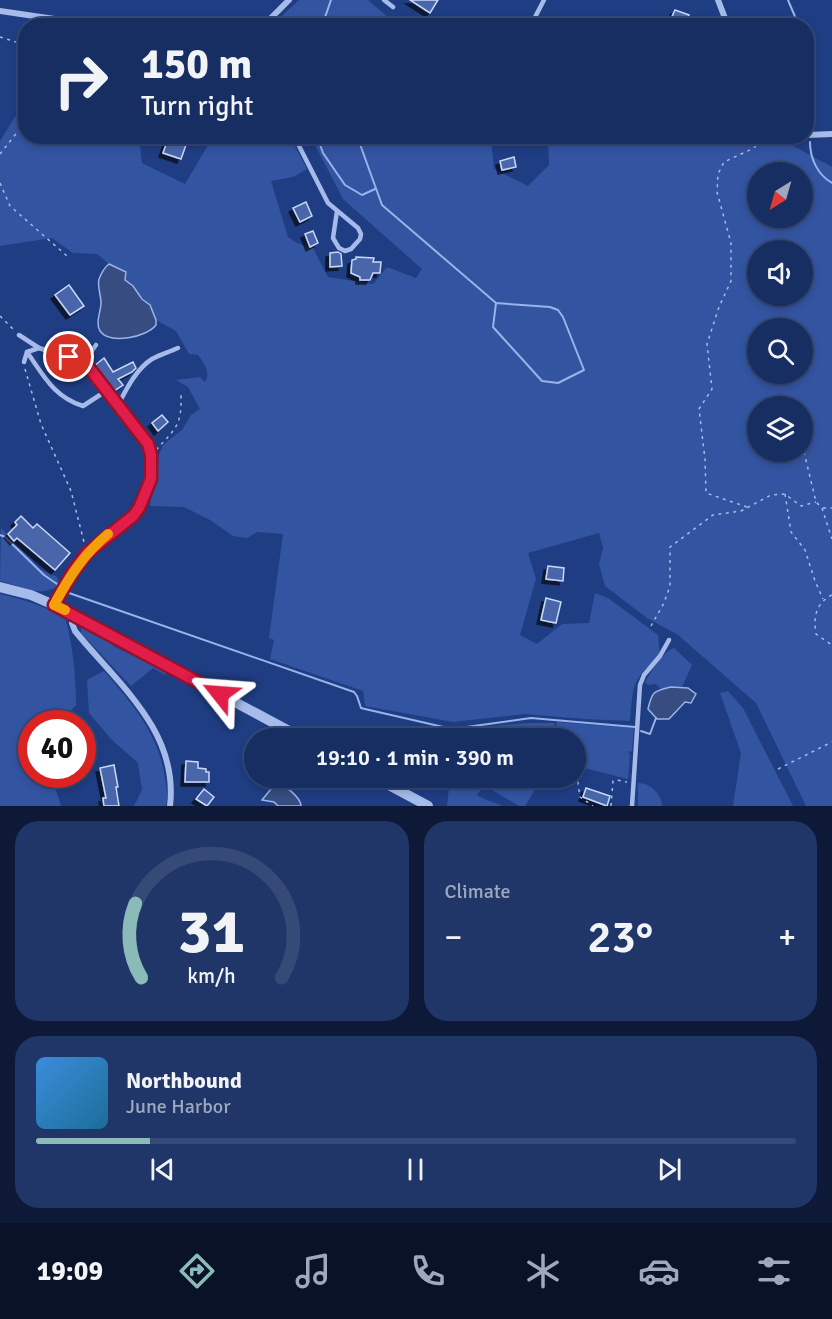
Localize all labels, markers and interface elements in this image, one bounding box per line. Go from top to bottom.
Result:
text: 150 m [141,39,252,90]
icon: right [42,42,120,120]
text: Turn right [141,90,254,123]
north arrow [747,162,813,228]
map controls [747,162,813,462]
button: sound [747,240,813,306]
button: search [747,318,813,384]
pin [43,331,94,382]
icon: arrive [52,340,85,373]
button: layers [747,396,813,462]
position arrow [188,662,252,726]
speed limit sign: 40 [18,710,96,788]
text: 19:10 · 1 min · 390 m [316,744,514,771]
text: Climate [445,879,510,904]
text: 31 [178,893,245,970]
text: 23° [587,910,653,965]
text: − [445,917,462,958]
text: + [778,917,796,958]
text: km/h [187,963,236,989]
text: Northbound [126,1067,242,1094]
text: June Harbor [126,1094,231,1119]
icon: previous [146,1153,179,1186]
icon: pause [399,1153,432,1186]
icon: next [653,1153,686,1186]
icon: directions [176,1250,218,1292]
icon: music [292,1250,334,1292]
icon: phone [407,1250,449,1292]
icon: climate [522,1250,564,1292]
icon: car [638,1250,680,1292]
icon: filters [753,1250,795,1292]
text: 19:09 [37,1255,103,1288]

